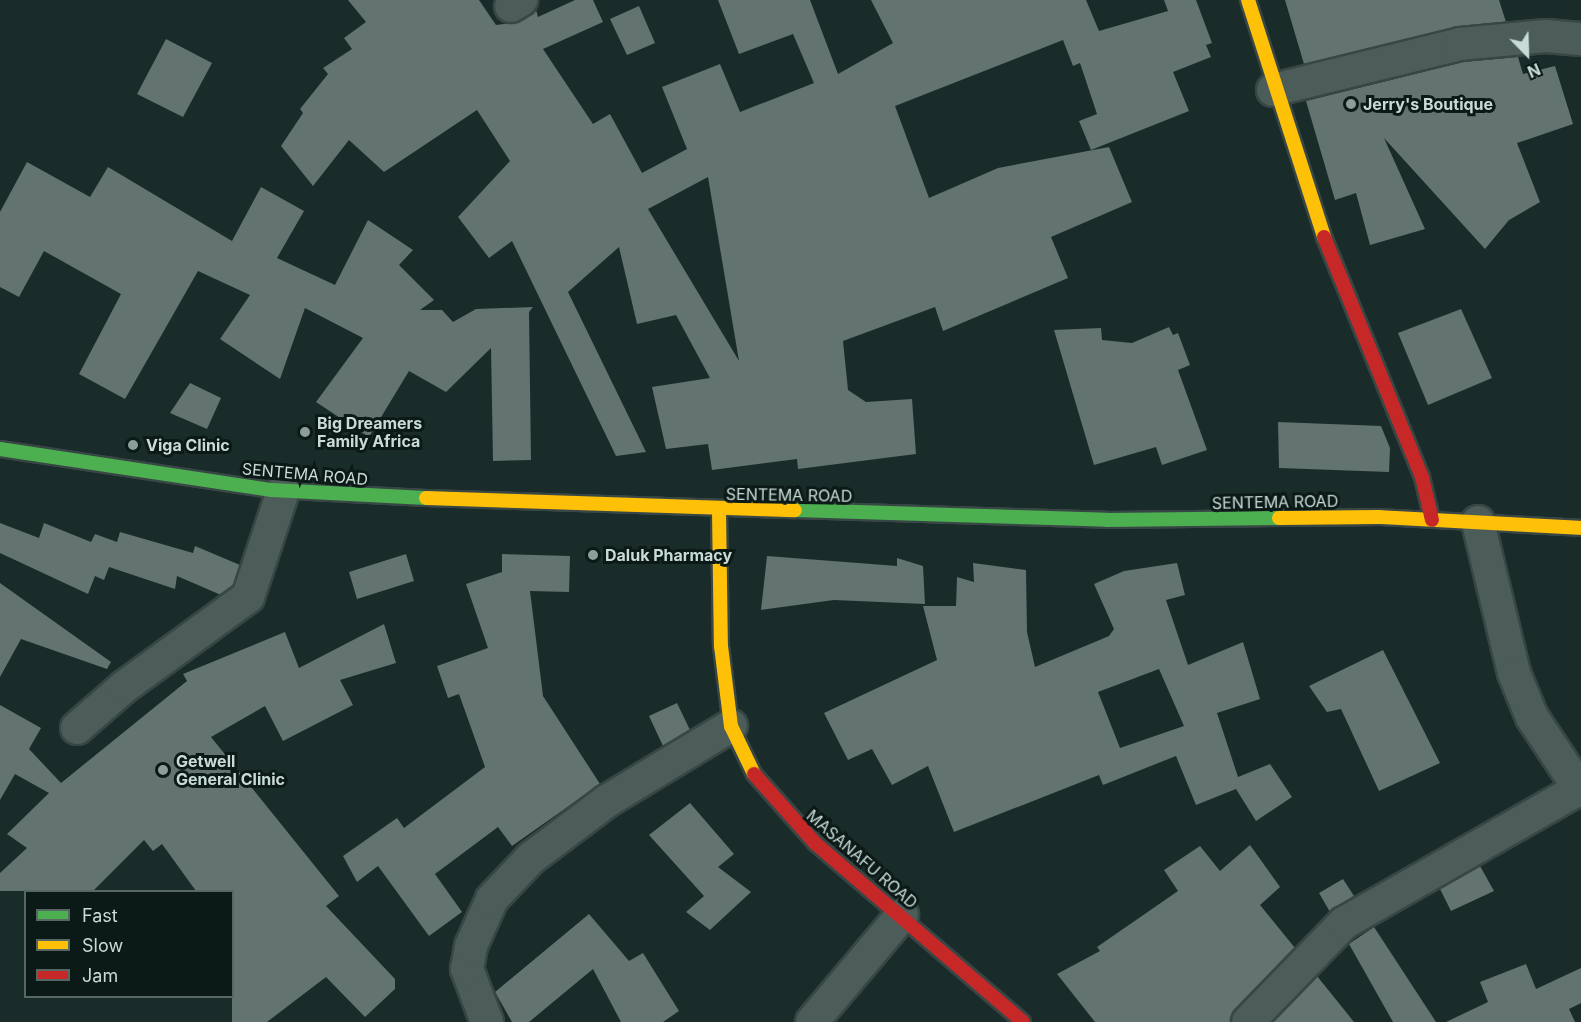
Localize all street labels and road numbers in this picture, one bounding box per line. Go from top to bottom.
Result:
street label: SENTEMA ROAD [241,459,369,489]
street label: SENTEMA ROAD [726,484,852,506]
street label: SENTEMA ROAD [1212,491,1338,513]
street label: MASANAFU ROAD [803,806,921,912]

